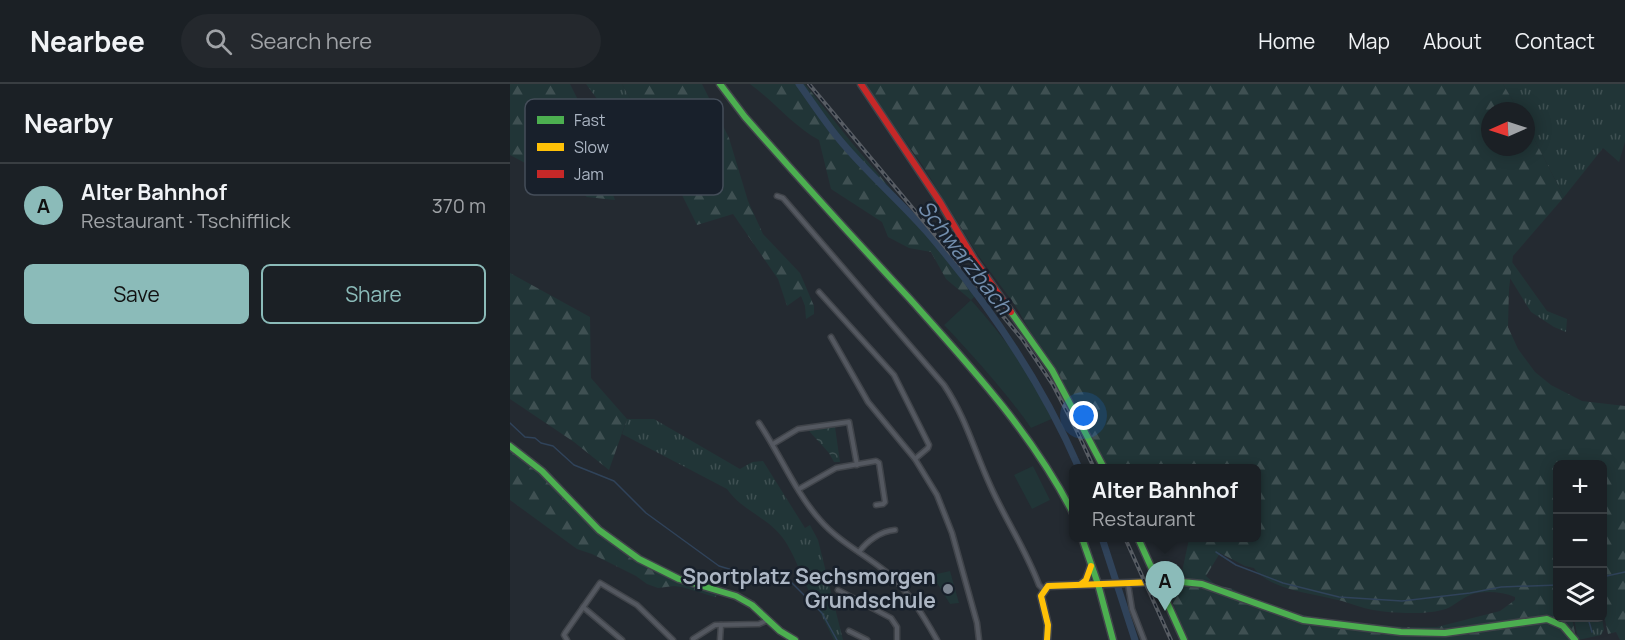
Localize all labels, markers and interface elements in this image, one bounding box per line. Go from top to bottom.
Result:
search box [181,14,601,68]
text: Nearbee [30,22,145,60]
icon: search [202,25,235,58]
text: Search here [250,26,372,56]
text: Home [1258,27,1315,55]
text: Map [1348,27,1390,55]
text: About [1423,27,1482,55]
text: Contact [1515,27,1595,55]
legend [525,99,723,195]
north arrow [1481,102,1535,156]
text: Nearby [24,105,113,141]
text: Fast [574,109,605,131]
text: Slow [574,136,609,158]
text: Jam [574,163,604,185]
text: Alter Bahnhof [81,177,227,207]
text: A [37,192,50,219]
text: 370 m [432,192,486,219]
water label: Schwarzbach [911,194,1020,321]
text: Restaurant · Tschifflick [81,207,290,234]
button: Save [24,264,249,324]
button: Share [261,264,486,324]
your location [1069,401,1098,430]
map controls [1553,460,1607,622]
button: + [1553,460,1607,514]
popup [1069,464,1261,542]
text: Alter Bahnhof [1092,475,1238,505]
text: Restaurant [1092,505,1196,532]
button: − [1553,514,1607,568]
place label: Sportplatz Sechsmorgen Grundschule [682,562,936,614]
pin: A [1146,562,1184,611]
button: layers [1553,568,1607,622]
marker: Sportplatz Sechsmorgen Grundschule [941,582,955,596]

